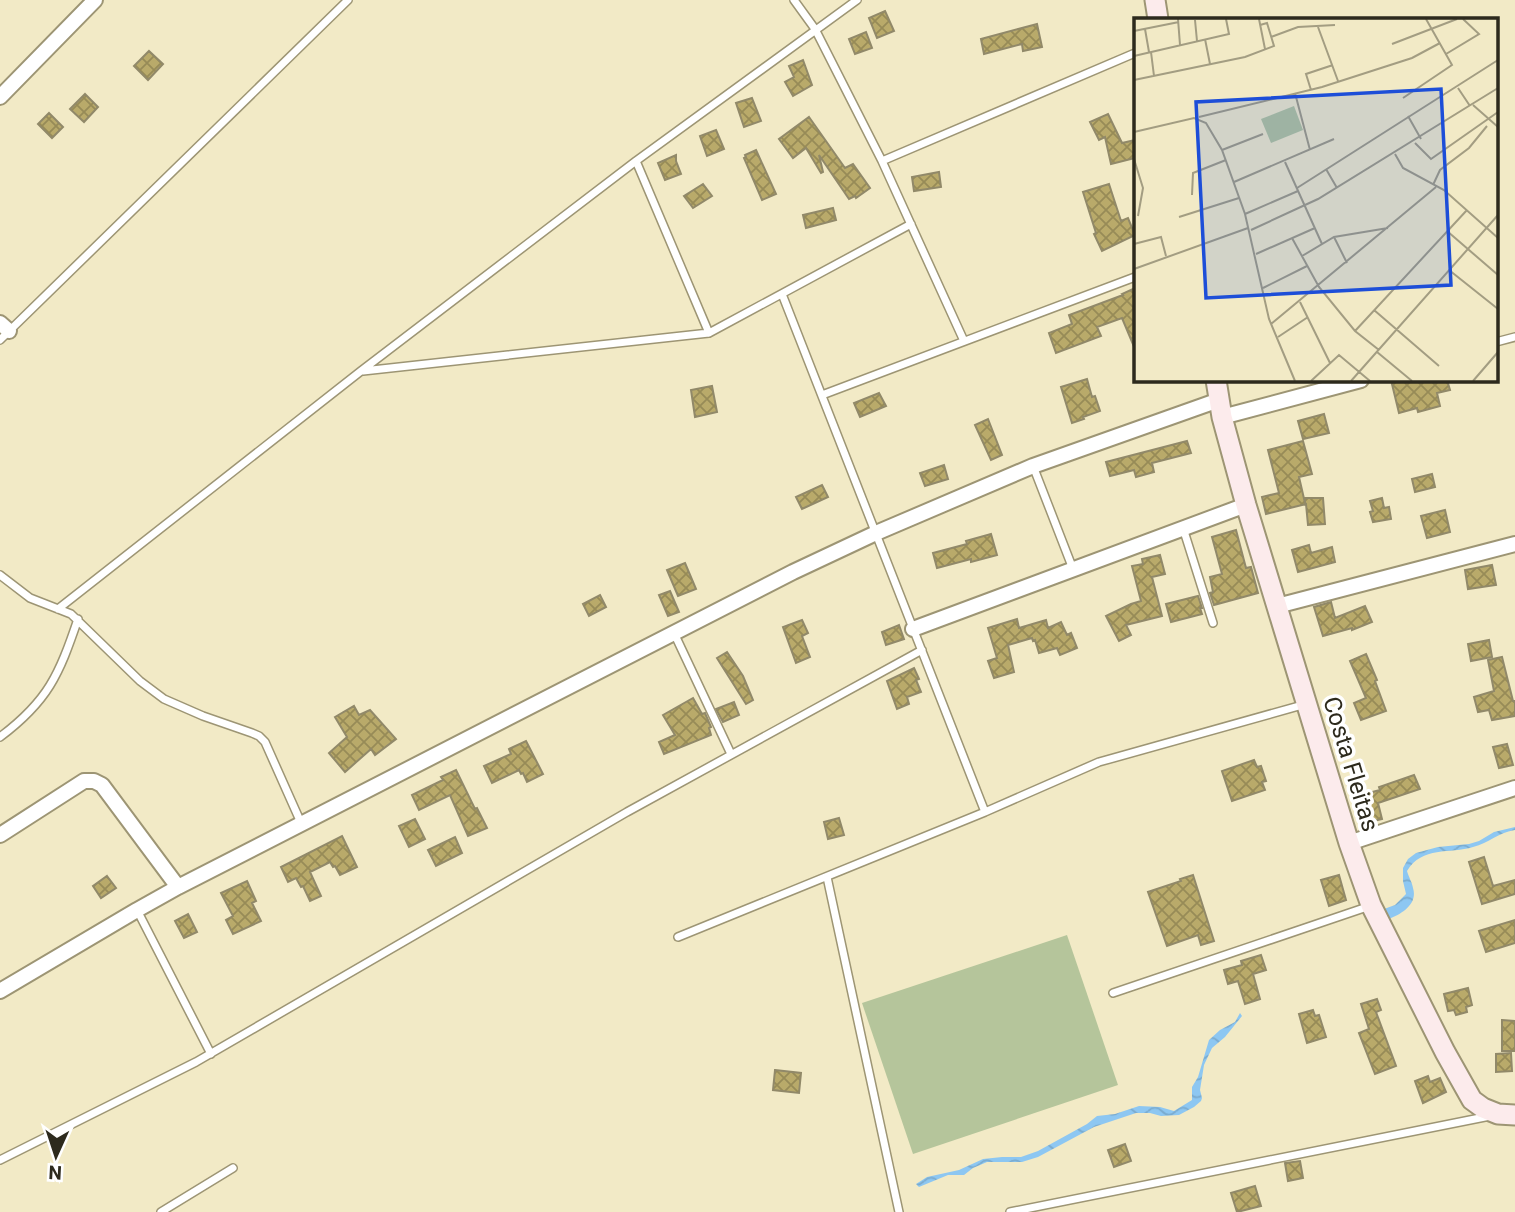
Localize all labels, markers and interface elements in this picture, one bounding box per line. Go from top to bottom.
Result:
inset map [1134,18,1498,382]
street label: Costa Fleitas [1317,693,1385,835]
north arrow [21,1121,91,1191]
text: N [48,1161,62,1184]

